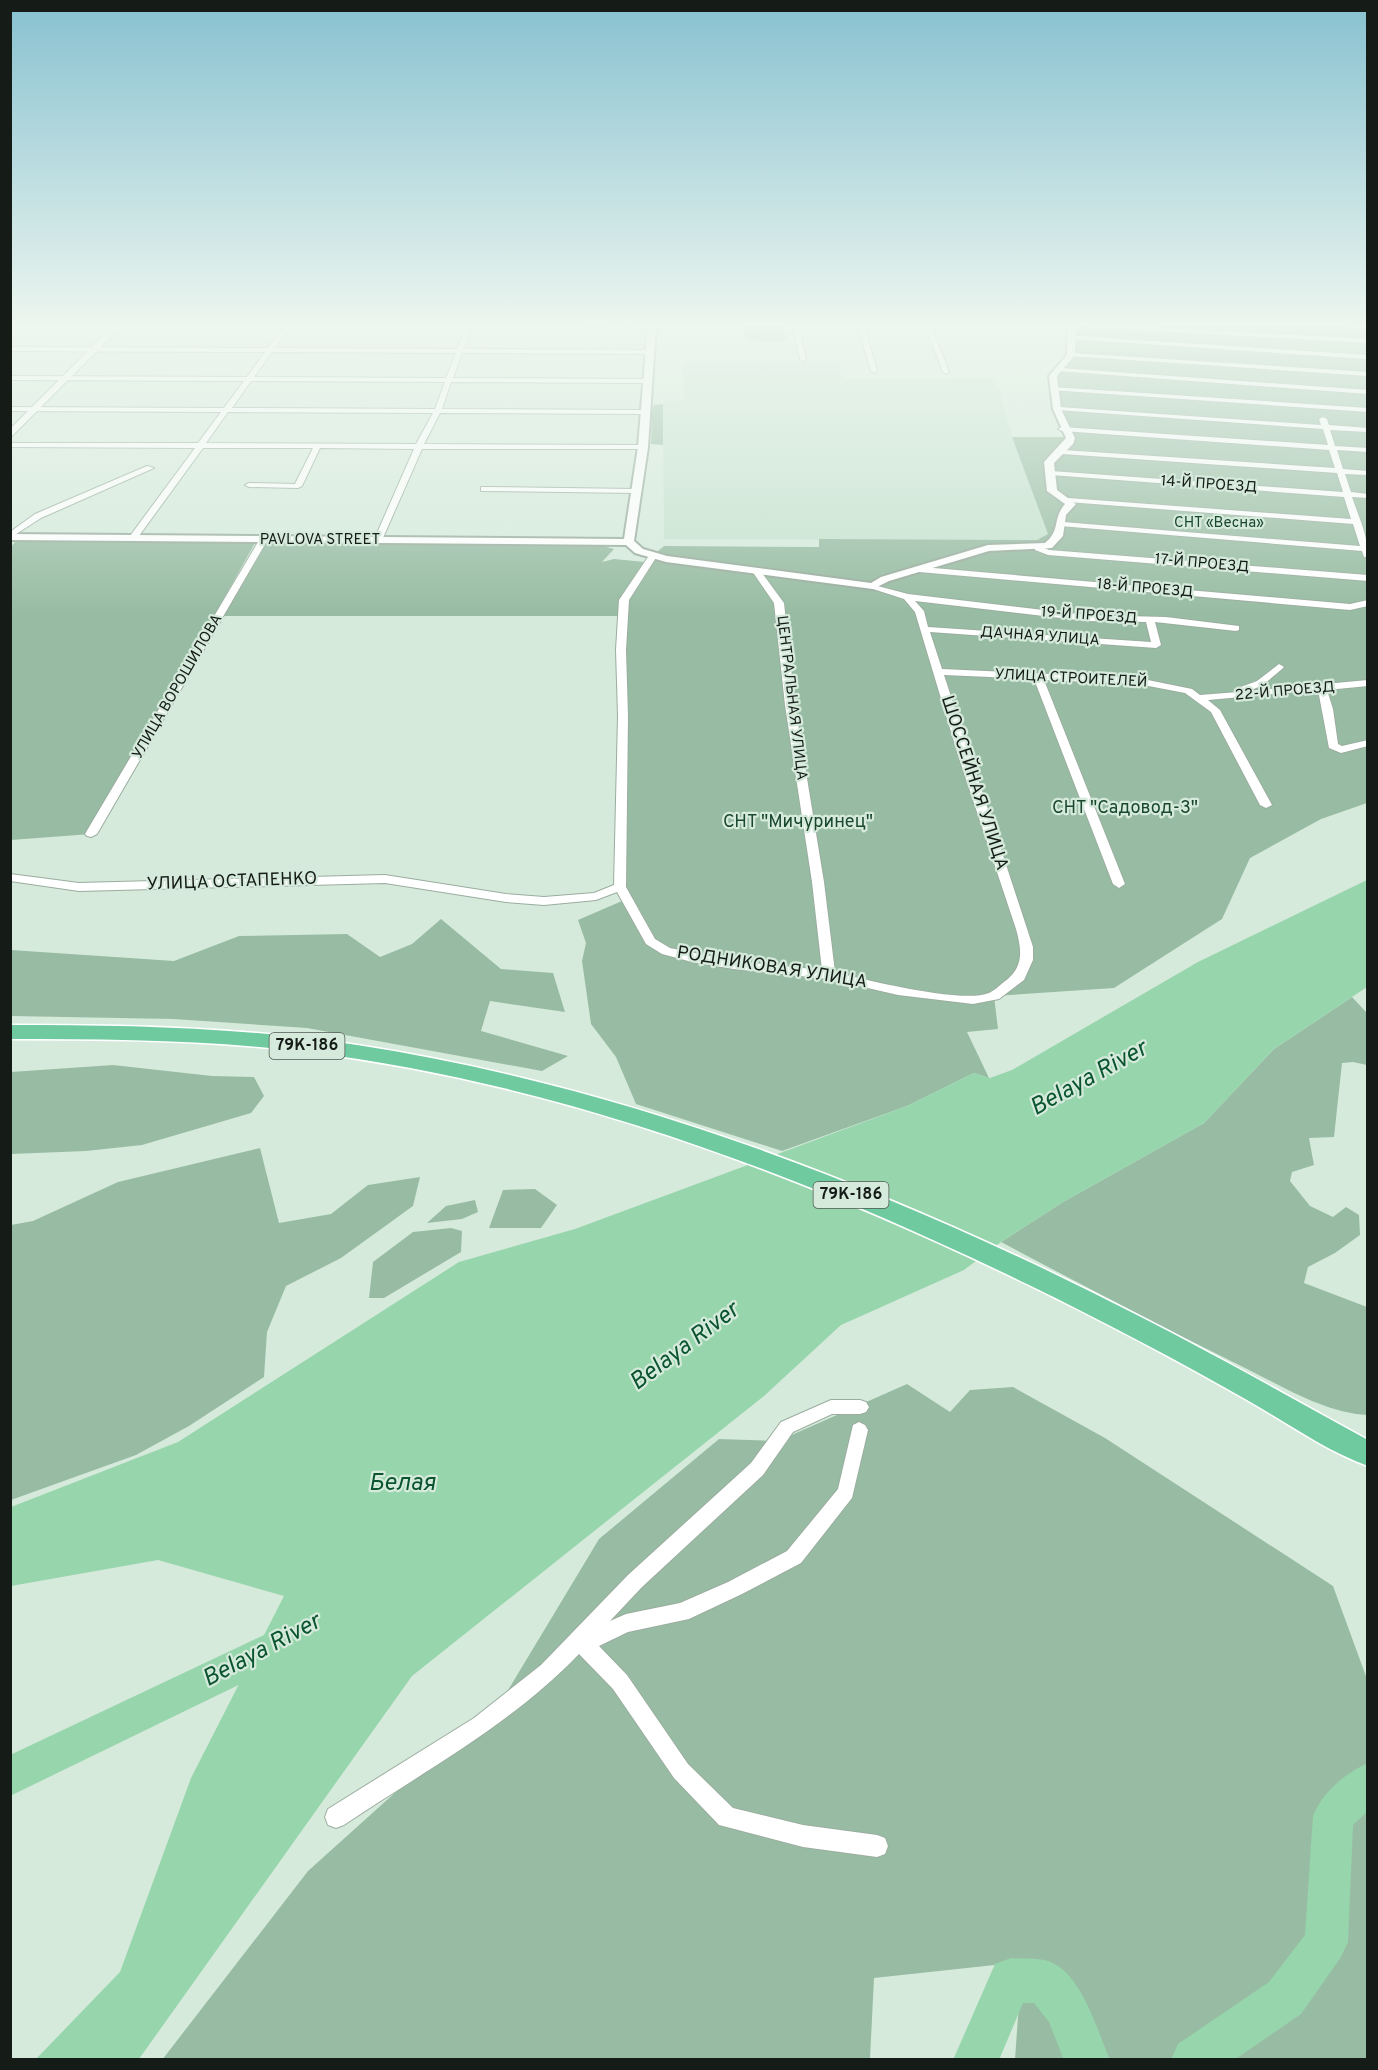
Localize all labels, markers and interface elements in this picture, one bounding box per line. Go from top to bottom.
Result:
street label: 14-Й ПРОЕЗД [1160,470,1258,498]
park label: СНТ «Весна» [1174,514,1264,533]
street label: PAVLOVA STREET [260,531,380,550]
street label: 17-Й ПРОЕЗД [1154,548,1250,578]
street label: 18-Й ПРОЕЗД [1096,573,1194,603]
street label: 19-Й ПРОЕЗД [1040,601,1138,629]
street label: УЛИЦА ВОРОШИЛОВА [129,611,227,763]
street label: ЦЕНТРАЛЬНАЯ УЛИЦА [771,614,811,782]
street label: ДАЧНАЯ УЛИЦА [980,623,1100,651]
street label: УЛИЦА СТРОИТЕЛЕЙ [994,664,1148,692]
street label: 22-Й ПРОЕЗД [1234,676,1336,706]
street label: ШОССЕЙНАЯ УЛИЦА [935,692,1015,873]
park label: СНТ "Садовод-3" [1052,797,1198,820]
park label: СНТ "Мичуринец" [723,811,873,834]
street label: УЛИЦА ОСТАПЕНКО [146,868,318,896]
street label: РОДНИКОВАЯ УЛИЦА [675,942,869,994]
road number: 79К-186 [270,1033,344,1059]
water label: Belaya River [1025,1034,1155,1124]
road number: 79К-186 [814,1182,888,1208]
water label: Belaya River [624,1295,747,1398]
water label: Белая [369,1469,436,1499]
water label: Belaya River [198,1606,328,1695]

